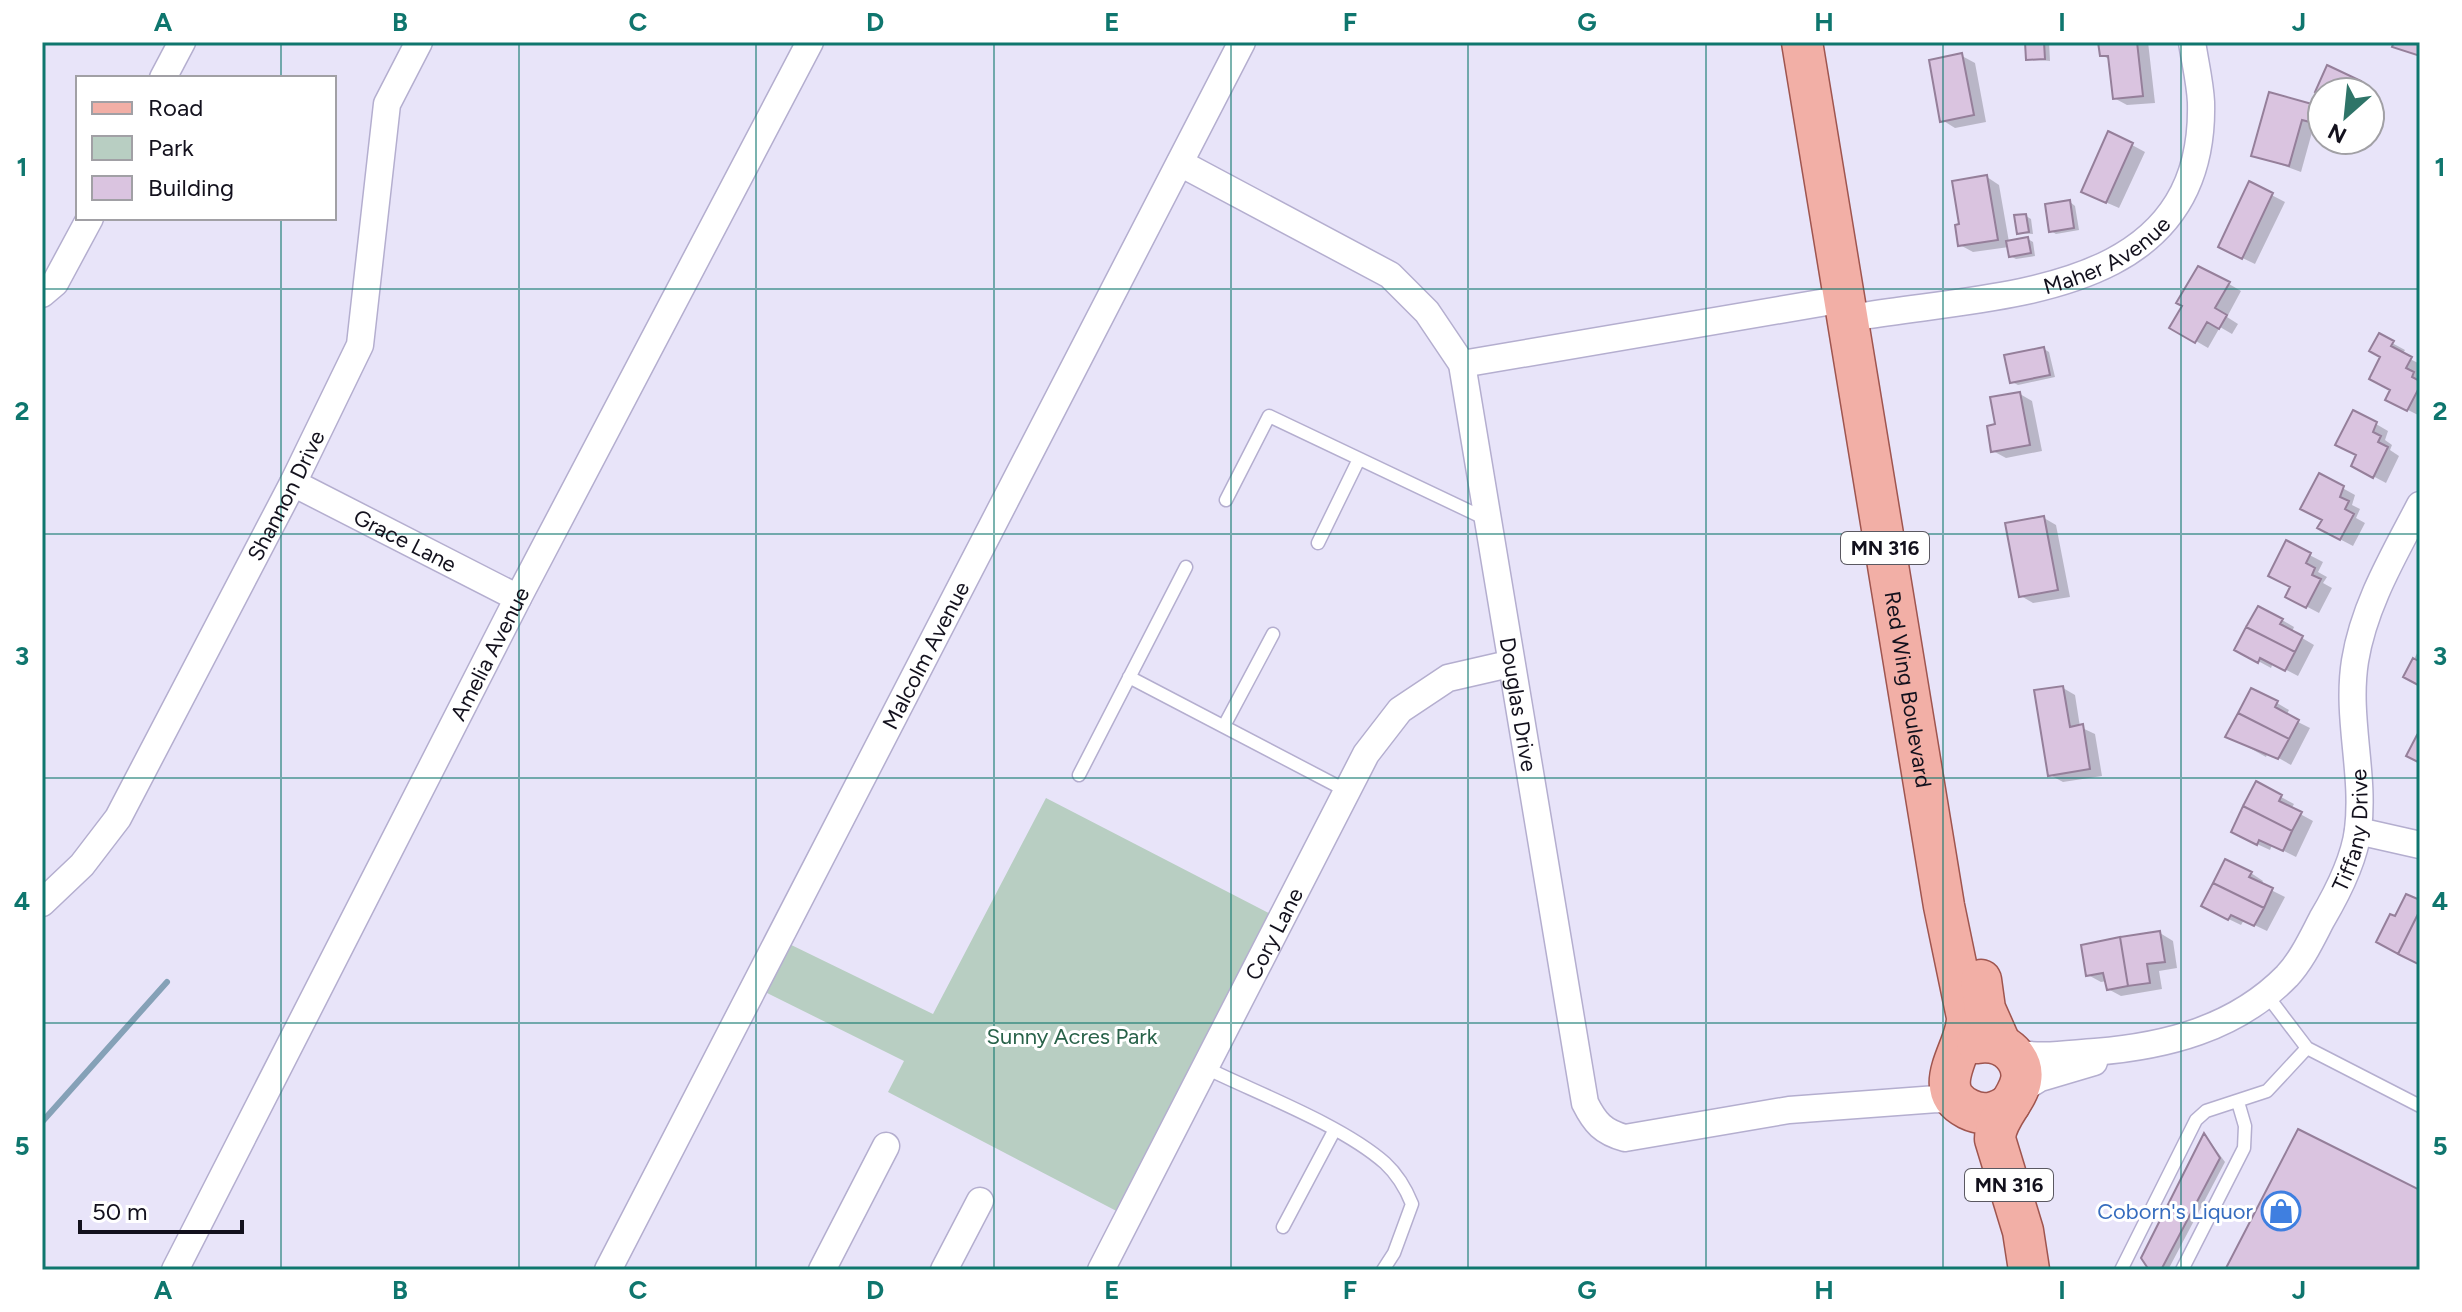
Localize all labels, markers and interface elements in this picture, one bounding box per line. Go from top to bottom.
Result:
text: A [154,6,173,38]
text: B [392,6,408,38]
text: C [629,6,648,38]
text: D [866,6,884,38]
text: E [1104,6,1120,38]
text: F [1343,6,1357,38]
text: G [1577,6,1597,38]
text: H [1814,6,1834,38]
text: I [2058,6,2066,38]
text: J [2292,6,2306,38]
legend [76,76,336,220]
north arrow [2306,76,2386,156]
text: Road [148,93,203,122]
text: N [2323,117,2351,149]
text: Park [148,133,194,162]
text: 1 [17,151,27,183]
text: 1 [2435,151,2445,183]
text: Building [148,173,234,202]
street label: Maher Avenue [2040,211,2176,300]
text: 2 [14,395,30,427]
text: 2 [2432,395,2448,427]
street label: Shannon Drive [241,426,330,565]
street label: Grace Lane [349,503,461,578]
road number: MN 316 [1841,532,1929,564]
street label: Malcolm Avenue [876,577,975,734]
street label: Amelia Avenue [444,582,535,725]
street label: Red Wing Boulevard [1879,589,1938,790]
street label: Douglas Drive [1494,635,1543,773]
text: 3 [15,640,29,672]
text: 3 [2433,640,2447,672]
street label: Tiffany Drive [2326,768,2373,896]
street label: Cory Lane [1239,883,1309,984]
text: 4 [14,885,30,917]
text: 4 [2432,885,2448,917]
park label: Sunny Acres Park [987,1023,1158,1050]
text: 5 [14,1130,30,1162]
text: 5 [2432,1130,2448,1162]
road number: MN 316 [1965,1169,2053,1201]
scale bar [80,1184,242,1234]
shop icon: Coborn's Liquor [2260,1190,2302,1232]
text: 50 m [92,1197,148,1226]
place label: Coborn's Liquor [2097,1198,2254,1225]
text: A [154,1274,173,1306]
text: B [392,1274,408,1306]
text: C [629,1274,648,1306]
text: D [866,1274,884,1306]
text: E [1104,1274,1120,1306]
text: F [1343,1274,1357,1306]
text: G [1577,1274,1597,1306]
text: H [1814,1274,1834,1306]
text: I [2058,1274,2066,1306]
text: J [2292,1274,2306,1306]

